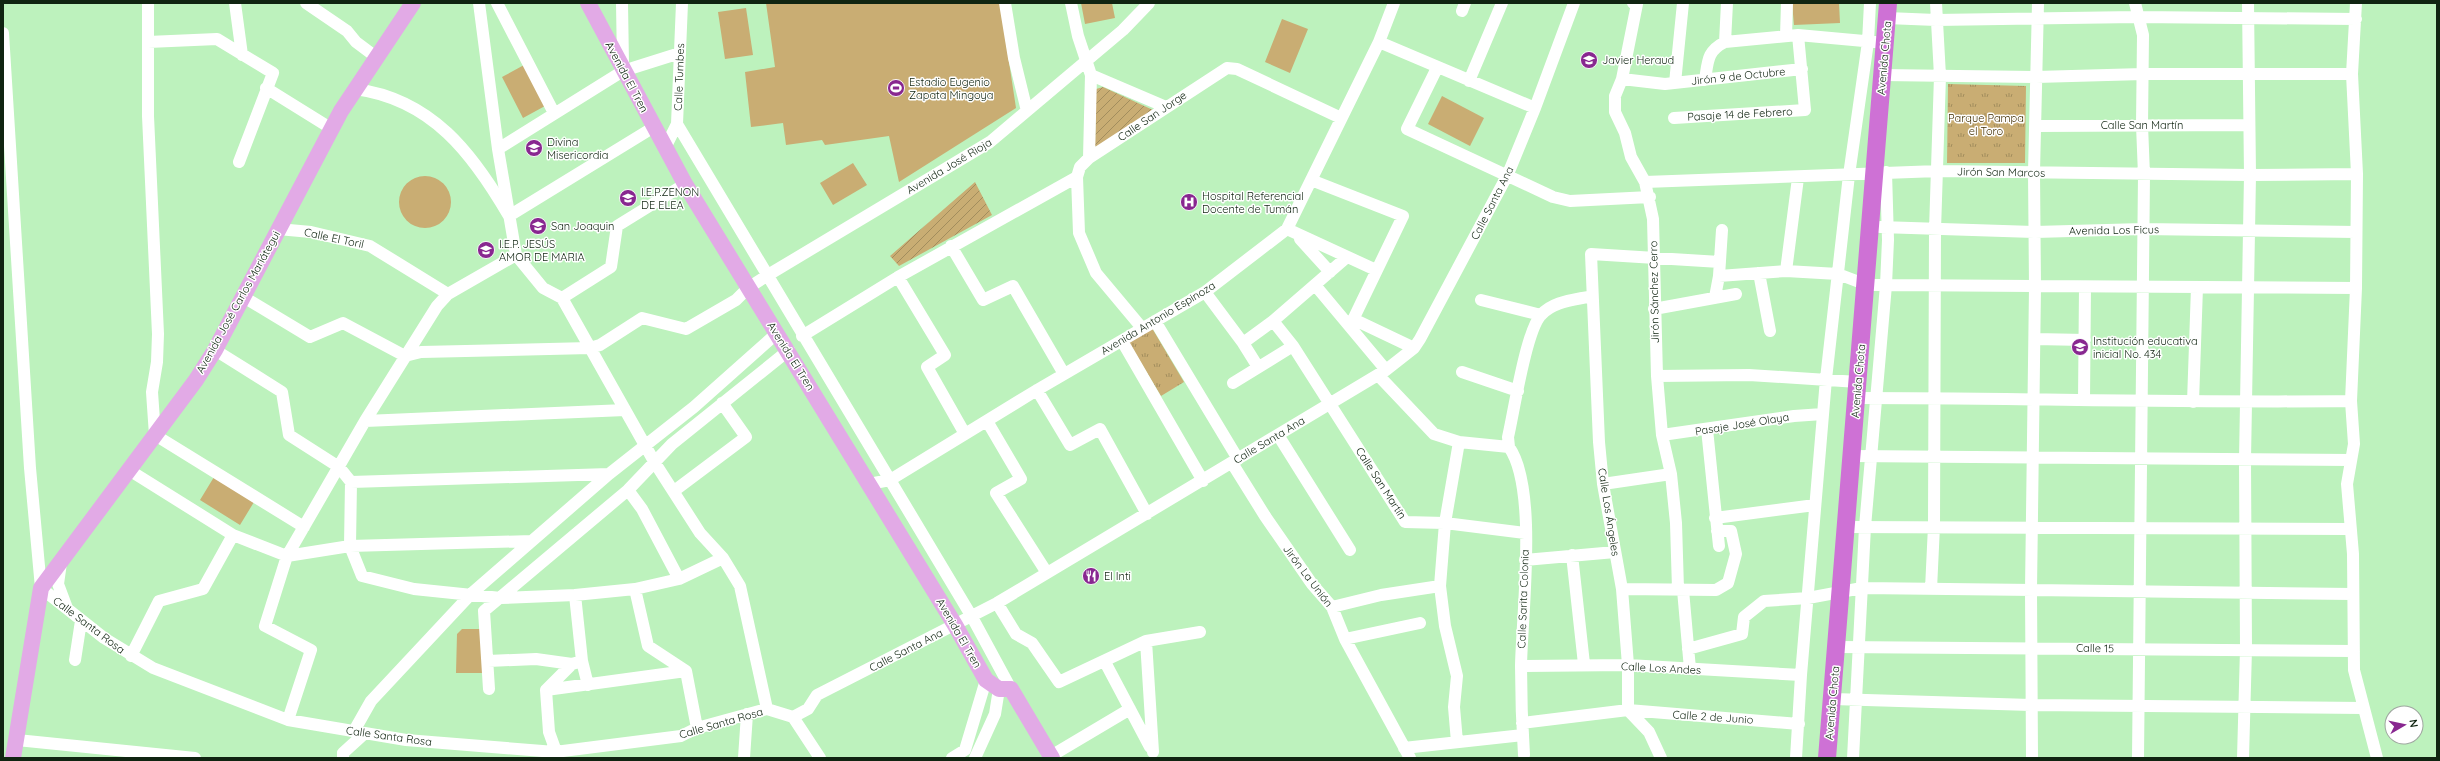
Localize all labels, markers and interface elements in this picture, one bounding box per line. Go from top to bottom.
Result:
street label: Avenida Chota [1874,20,1894,96]
street label: Avenida El Tren [602,39,652,115]
street label: Calle Tumbes [671,43,687,111]
school or university icon: Javier Heraud [1579,50,1599,70]
place label: Javier Heraud [1602,53,1674,67]
street label: Jirón 9 de Octubre [1690,64,1786,88]
place label: Estadio Eugenio Zapata Mingoya [909,75,994,102]
sports icon: Estadio Eugenio Zapata Mingoya [886,78,906,98]
street label: Calle San Jorge [1115,88,1189,144]
street label: Pasaje 14 de Febrero [1687,104,1793,124]
park label: Parque Pampa el Toro [1948,111,2024,138]
street label: Calle San Martín [2101,118,2183,132]
place label: Divina Misericordia [547,135,608,162]
street label: Avenida José Rioja [904,135,994,197]
school or university icon: Divina Misericordia [524,138,544,158]
street label: Calle Santa Ana [1467,164,1517,242]
street label: Jirón San Marcos [1957,164,2045,180]
place label: I.E.P.ZENON DE ELEA [641,185,699,212]
school or university icon: I.E.P.ZENON DE ELEA [618,188,638,208]
place label: Hospital Referencial Docente de Tumán [1202,189,1304,216]
hospital icon: Hospital Referencial Docente de Tumán [1179,192,1199,212]
school or university icon: San Joaquin [528,216,548,236]
place label: San Joaquin [551,219,614,233]
street label: Avenida Los Ficus [2069,222,2159,238]
street label: Calle El Toril [303,225,365,251]
street label: Avenida José Carlos Mariátegui [193,228,283,376]
place label: I.E.P. JESÚS AMOR DE MARIA [499,237,585,264]
school or university icon: I.E.P. JESÚS AMOR DE MARIA [476,240,496,260]
street label: Jirón Sánchez Cerro [1646,240,1662,344]
street label: Avenida Antonio Espinoza [1098,278,1218,358]
street label: Avenida El Tren [764,319,818,393]
place label: Institución educativa inicial No. 434 [2093,334,2198,361]
school or university icon: Institución educativa inicial No. 434 [2070,337,2090,357]
street label: Avenida Chota [1848,343,1868,419]
street label: Pasaje José Olaya [1694,410,1790,438]
street label: Calle Santa Ana [1231,413,1307,467]
street label: Calle San Martín [1353,445,1409,521]
street label: Calle Los Ángeles [1595,467,1623,557]
street label: Jirón La Unión [1280,542,1336,610]
street label: Calle Sarita Colonia [1514,549,1532,649]
restaurant icon: El Inti [1081,566,1101,586]
place label: El Inti [1104,569,1131,583]
street label: Calle Santa Rosa [50,593,128,657]
street label: Avenida El Tren [933,596,985,670]
street label: Calle Santa Ana [867,625,945,675]
street label: Calle 15 [2076,641,2114,655]
street label: Calle Los Andes [1621,659,1701,677]
street label: Avenida Chota [1822,665,1842,741]
street label: Calle Santa Rosa [677,704,765,742]
north arrow [2384,705,2424,745]
street label: Calle 2 de Junio [1672,707,1754,727]
text: N [2406,718,2421,729]
street label: Calle Santa Rosa [345,723,433,749]

